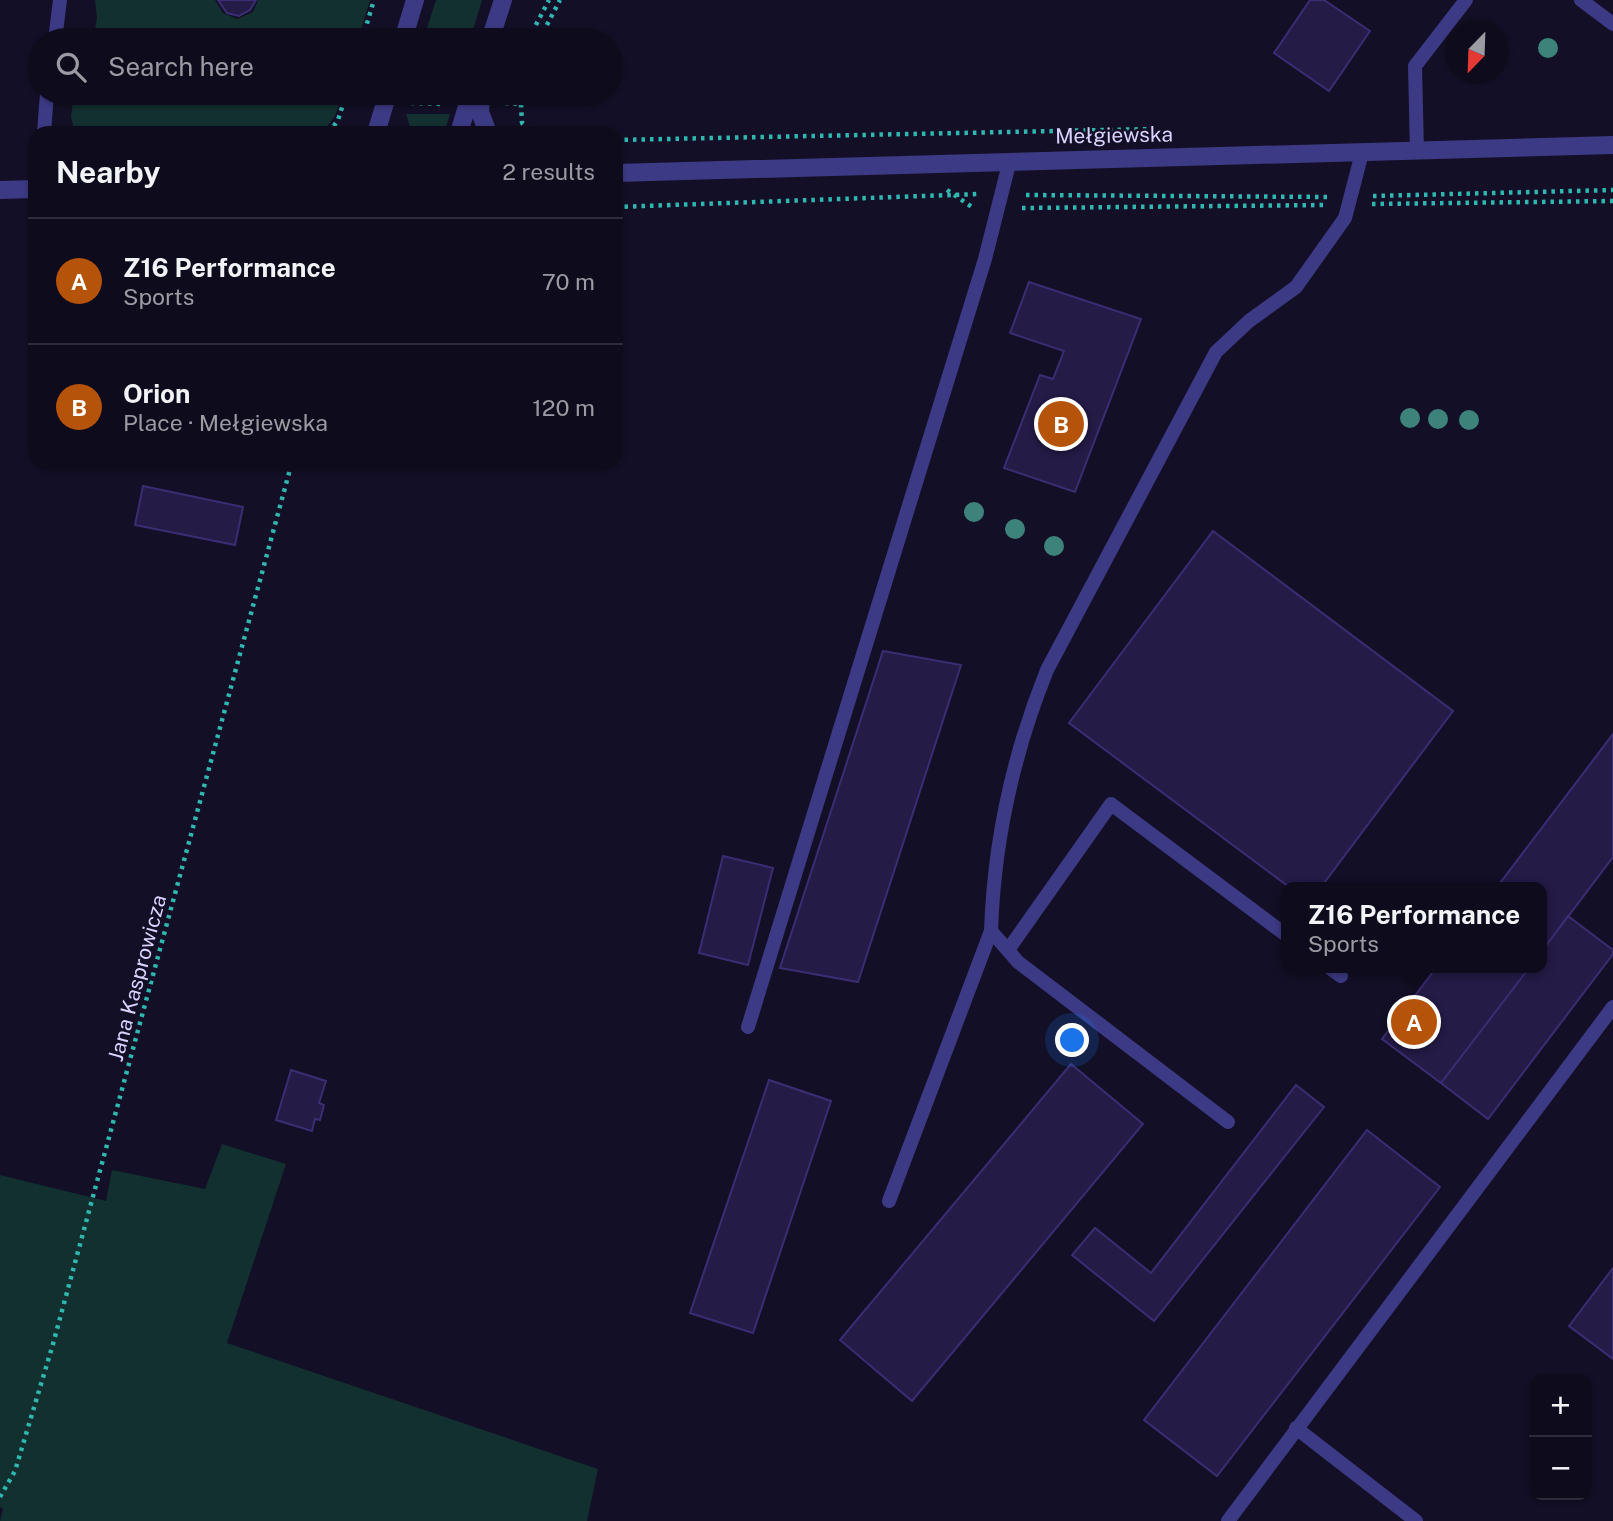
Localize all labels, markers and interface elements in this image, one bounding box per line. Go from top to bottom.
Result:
north arrow [1445,21,1508,84]
search box [28,28,623,105]
icon: search [52,48,90,86]
text: Search here [108,51,254,82]
street label: Mełgiewska [1055,121,1173,149]
text: Nearby [56,154,160,190]
text: 2 results [502,158,595,185]
text: Z16 Performance [123,252,336,283]
text: A [71,268,87,295]
text: 70 m [542,268,595,295]
text: Sports [123,283,194,310]
text: Orion [123,378,190,409]
text: B [71,394,87,421]
text: 120 m [532,394,595,421]
pin: B [1038,398,1084,450]
text: Place · Mełgiewska [123,409,328,436]
popup [1281,882,1547,973]
street label: Jana Kasprowicza [103,892,171,1064]
text: Z16 Performance [1308,899,1520,930]
text: Sports [1308,930,1379,957]
pin: A [1391,996,1437,1048]
your location [1055,1023,1089,1057]
map controls [1529,1374,1592,1500]
button: + [1529,1374,1592,1437]
button: − [1529,1437,1592,1500]

